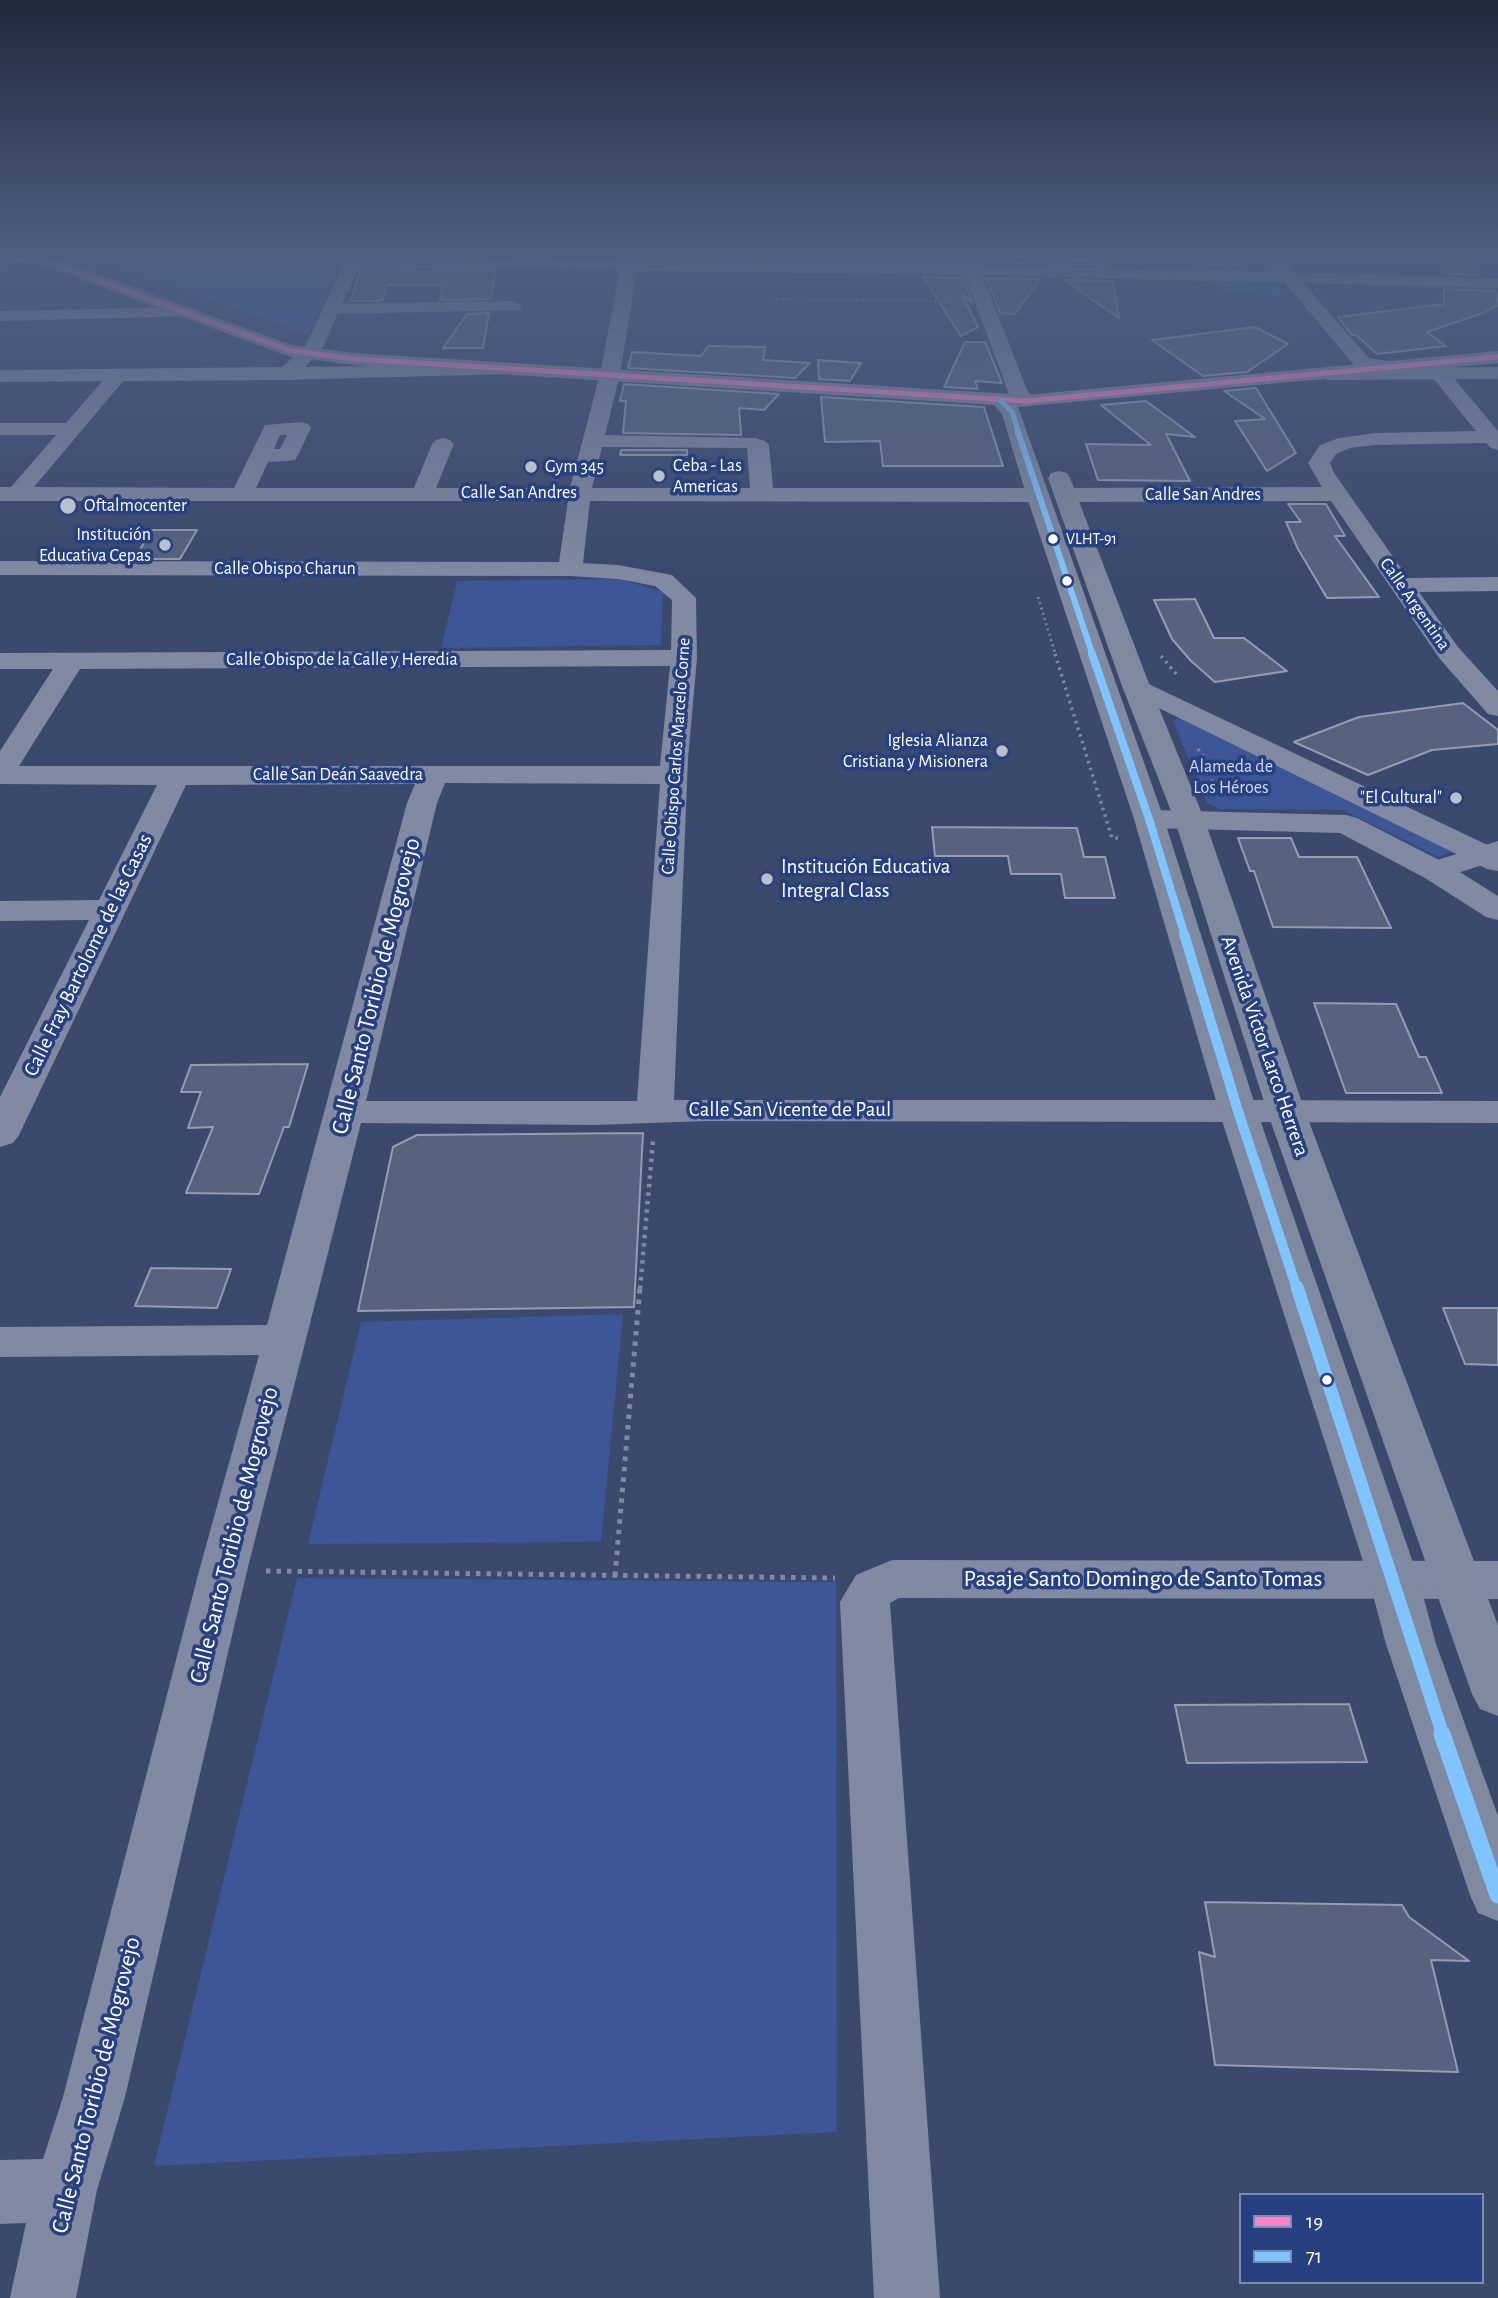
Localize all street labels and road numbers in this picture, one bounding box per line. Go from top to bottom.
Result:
street label: Calle San Andres [461,482,577,504]
street label: Calle San Andres [1145,484,1261,506]
street label: Calle Argentina [1375,554,1455,654]
street label: Calle Obispo Charun [214,558,356,580]
street label: Calle Obispo Carlos Marcelo Corne [657,637,695,875]
street label: Calle Obispo de la Calle y Heredia [226,649,458,671]
street label: Calle San Deán Saavedra [253,764,423,786]
street label: Calle Fray Bartolome de las Casas [18,830,158,1080]
street label: Calle Santo Toribio de Mogrovejo [325,835,427,1137]
street label: Avenida Víctor Larco Herrera [1215,932,1315,1160]
street label: Calle San Vicente de Paul [689,1097,891,1123]
street label: Calle Santo Toribio de Mogrovejo [183,1384,285,1686]
street label: Pasaje Santo Domingo de Santo Tomas [964,1565,1322,1593]
street label: Calle Santo Toribio de Mogrovejo [45,1934,147,2236]

